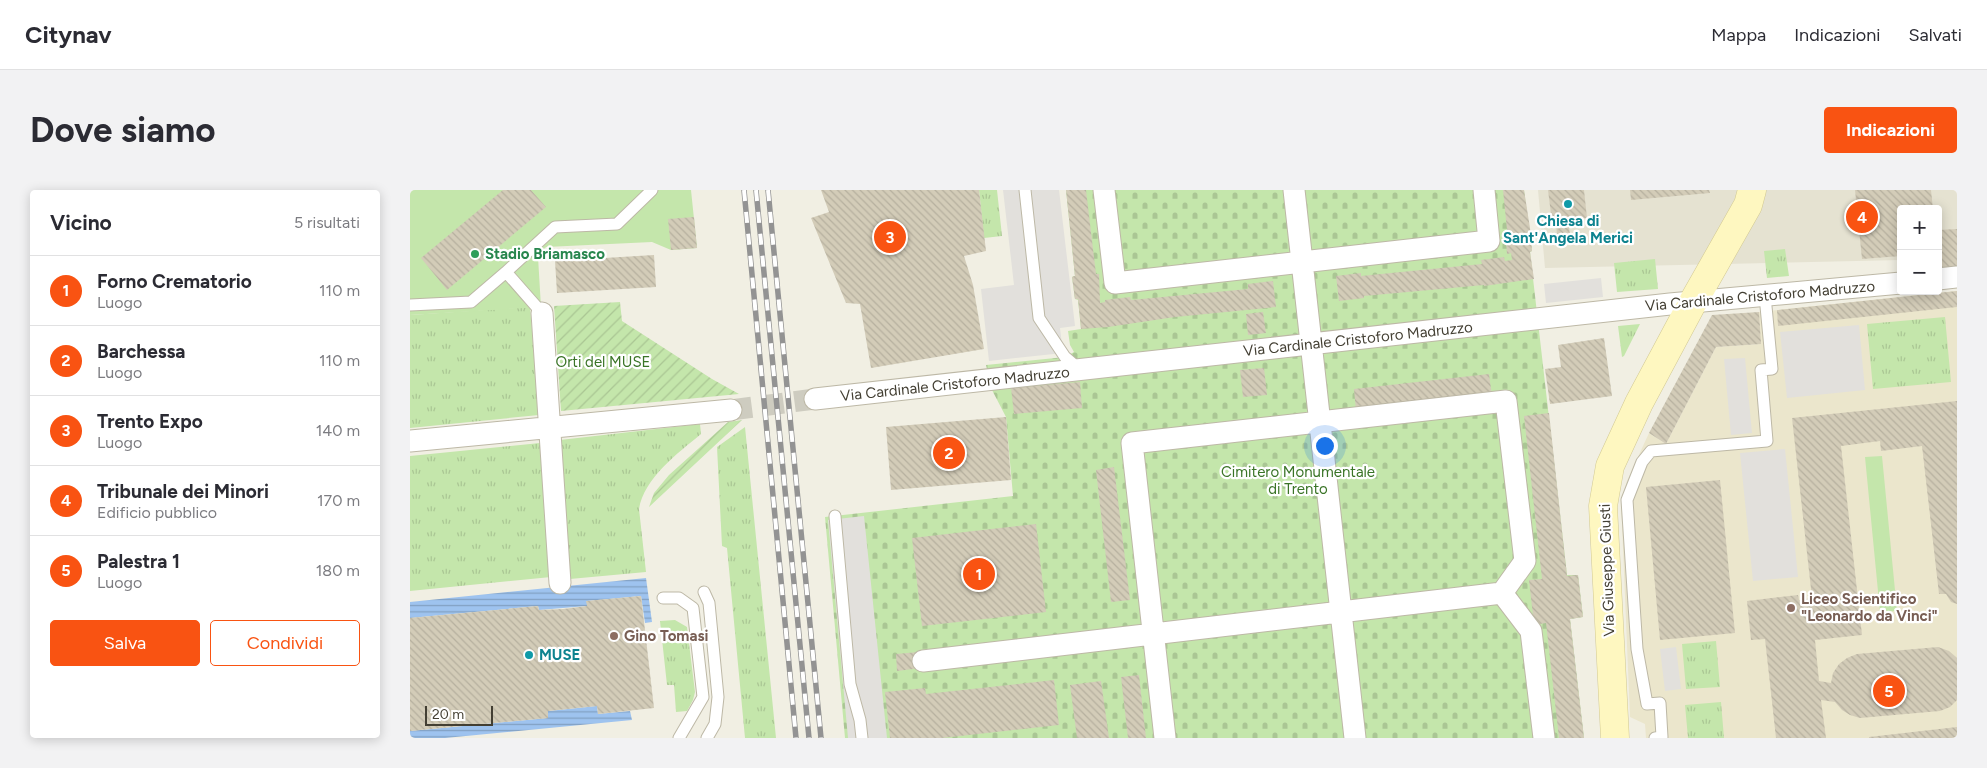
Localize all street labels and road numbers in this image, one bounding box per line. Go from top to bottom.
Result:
street label: Via Cardinale Cristoforo Madruzzo [1644,277,1876,315]
street label: Via Cardinale Cristoforo Madruzzo [1242,318,1474,360]
street label: Via Cardinale Cristoforo Madruzzo [839,363,1071,405]
street label: Via Giuseppe Giusti [1596,503,1618,637]

